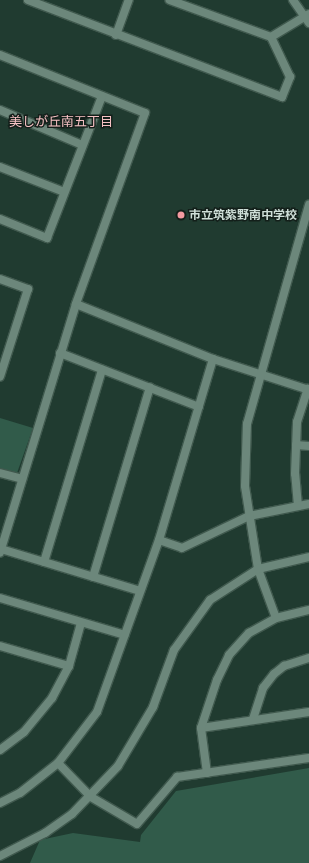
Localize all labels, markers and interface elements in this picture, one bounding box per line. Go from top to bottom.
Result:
district label: 美しが丘南五丁目 [9,113,113,129]
place label: 市立筑紫野南中学校 [189,208,297,222]
marker: 市立筑紫野南中学校 [176,210,186,220]

